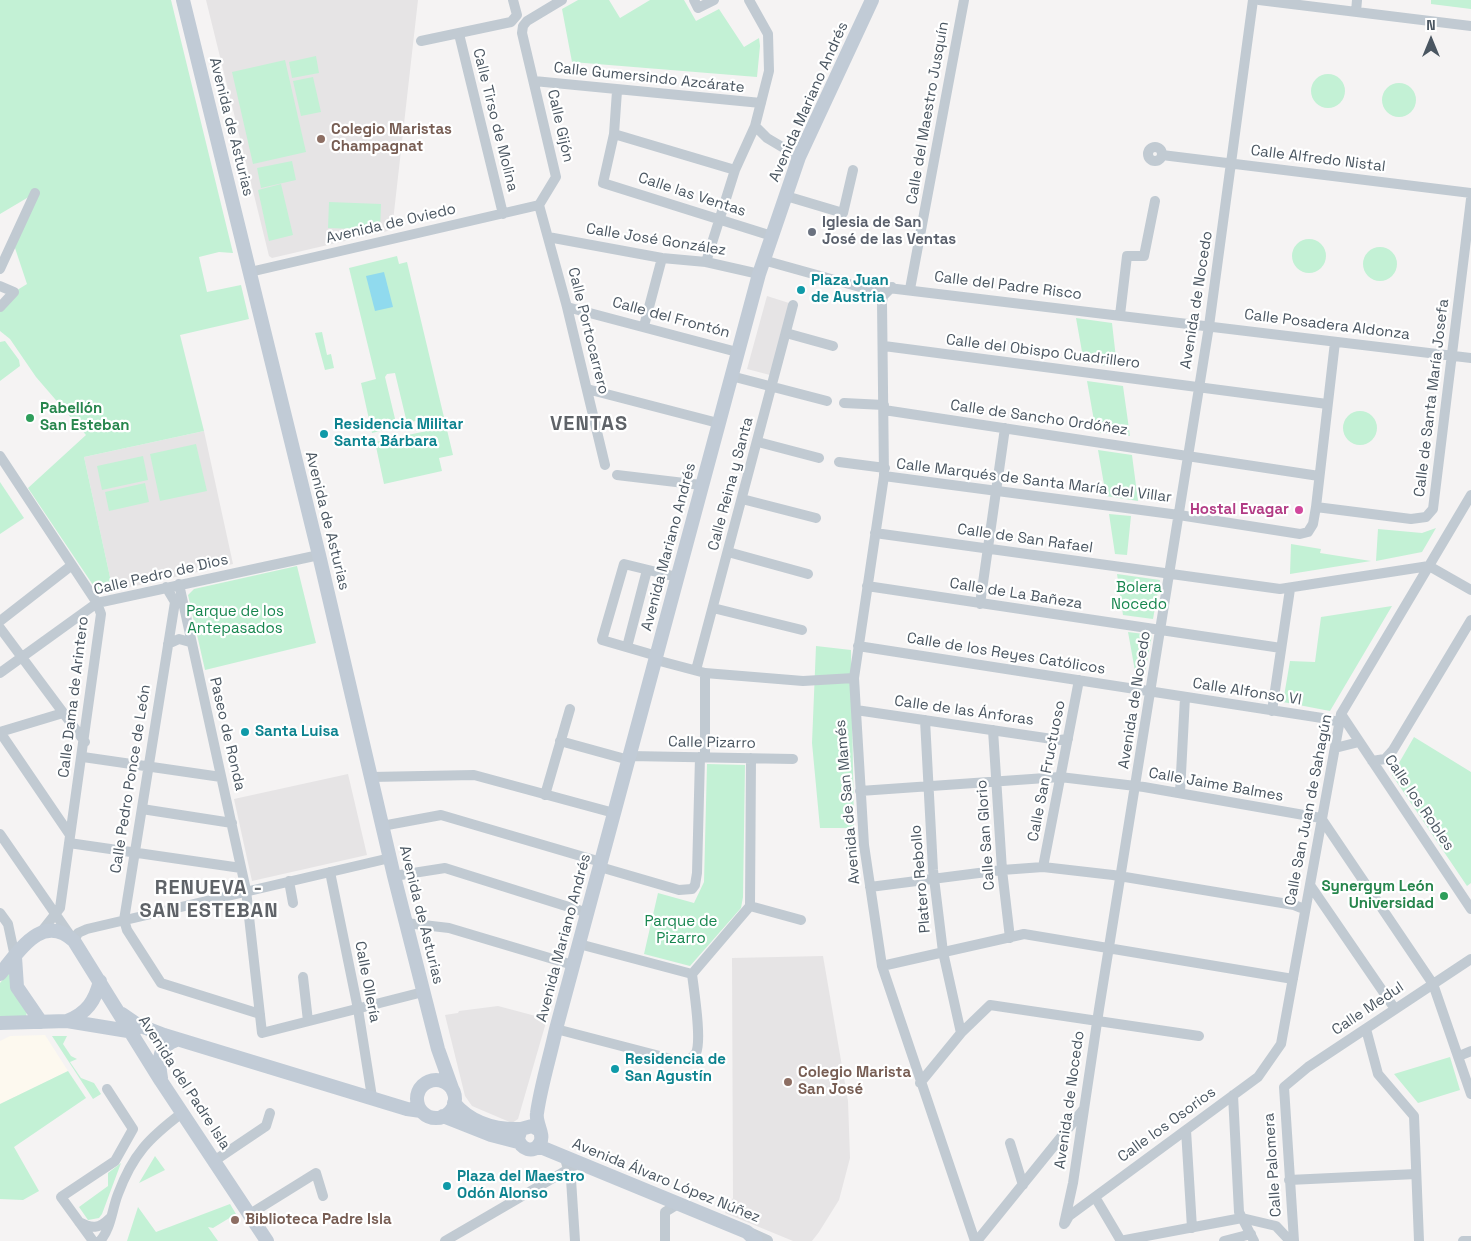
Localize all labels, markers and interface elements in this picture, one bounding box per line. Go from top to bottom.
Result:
north arrow [1406,15,1456,65]
text: N [1426,16,1436,34]
street label: Avenida Mariano Andrés [766,19,852,185]
street label: Calle del Maestro Jusquín [903,20,953,206]
street label: Calle Tirso de Molina [468,46,522,194]
street label: Avenida de Asturias [205,56,257,198]
street label: Calle Gumersindo Azcárate [553,59,745,97]
street label: Calle Gijón [543,88,577,164]
place label: Colegio Maristas Champagnat [331,121,452,156]
marker: Colegio Maristas Champagnat [315,133,327,145]
street label: Calle Alfredo Nistal [1250,142,1386,176]
street label: Calle las Ventas [636,169,748,221]
street label: Avenida de Oviedo [324,200,458,248]
place label: Iglesia de San José de las Ventas [822,214,956,249]
street label: Calle José González [585,220,727,260]
marker: Iglesia de San José de las Ventas [806,226,818,238]
street label: Avenida de Nocedo [1177,230,1217,370]
street label: Calle Portocarrero [564,266,612,396]
street label: Calle del Padre Risco [933,268,1083,304]
place label: Plaza Juan de Austria [811,272,889,307]
marker: Plaza Juan de Austria [795,284,807,296]
street label: Calle del Frontón [610,294,732,342]
street label: Calle de Santa María Josefa [1411,298,1453,498]
street label: Calle Posadera Aldonza [1243,306,1411,344]
street label: Calle del Obispo Cuadrillero [945,331,1141,373]
street label: Calle de Sancho Ordóñez [949,397,1129,439]
place label: Pabellón San Esteban [40,400,130,435]
marker: Pabellón San Esteban [24,412,36,424]
district label: VENTAS [549,413,629,437]
street label: Calle Reina y Santa [705,415,757,553]
place label: Residencia Militar Santa Bárbara [334,416,463,451]
marker: Residencia Militar Santa Bárbara [318,428,330,440]
street label: Avenida de Asturias [301,450,353,592]
street label: Calle Marqués de Santa María del Villar [895,455,1173,507]
street label: Avenida Mariano Andrés [638,461,700,633]
place label: Hostal Evagar [1190,501,1289,519]
marker: Hostal Evagar [1293,504,1305,516]
street label: Calle de San Rafael [956,521,1094,557]
street label: Calle Pedro de Dios [92,551,230,599]
street label: Calle de La Bañeza [948,575,1084,613]
park label: Bolera Nocedo [1111,579,1167,614]
park label: Parque de los Antepasados [186,603,284,638]
street label: Calle Dama de Arintero [55,615,93,779]
street label: Calle de los Reyes Católicos [905,629,1107,679]
street label: Avenida de Nocedo [1115,630,1155,770]
street label: Calle Alfonso VI [1191,674,1303,710]
street label: Paseo de Ronda [205,675,249,793]
street label: Calle Pedro Ponce de León [107,683,155,875]
street label: Calle de las Ánforas [893,692,1035,730]
street label: Calle San Fructuoso [1024,699,1070,843]
street label: Calle San Juan de Sahagún [1282,713,1336,907]
street label: Avenida de San Mamés [832,719,864,885]
place label: Santa Luisa [255,723,339,741]
marker: Santa Luisa [239,726,251,738]
street label: Calle Pizarro [668,733,756,753]
street label: Calle los Robles [1380,752,1458,854]
street label: Calle Jaime Balmes [1147,764,1285,806]
street label: Calle San Glorio [973,779,999,891]
street label: Platero Rebollo [907,824,935,934]
street label: Avenida de Asturias [395,844,447,986]
street label: Avenida Mariano Andrés [533,852,595,1024]
district label: RENUEVA - SAN ESTEBAN [138,877,280,924]
place label: Synergym León Universidad [1321,878,1434,913]
marker: Synergym León Universidad [1438,890,1450,902]
park label: Parque de Pizarro [645,913,717,948]
street label: Calle Ollería [350,940,384,1024]
street label: Calle Medul [1329,978,1407,1040]
street label: Avenida del Padre Isla [134,1013,234,1153]
street label: Avenida de Nocedo [1051,1030,1089,1170]
place label: Residencia de San Agustín [625,1051,726,1086]
marker: Residencia de San Agustín [609,1063,621,1075]
place label: Colegio Marista San José [798,1064,911,1099]
marker: Colegio Marista San José [782,1076,794,1088]
street label: Calle los Osorios [1114,1083,1220,1167]
street label: Calle Palomera [1260,1112,1286,1218]
street label: Avenida Álvaro López Núñez [569,1135,763,1227]
place label: Plaza del Maestro Odón Alonso [457,1168,585,1203]
marker: Plaza del Maestro Odón Alonso [441,1180,453,1192]
place label: Biblioteca Padre Isla [245,1211,392,1229]
marker: Biblioteca Padre Isla [229,1214,241,1226]

